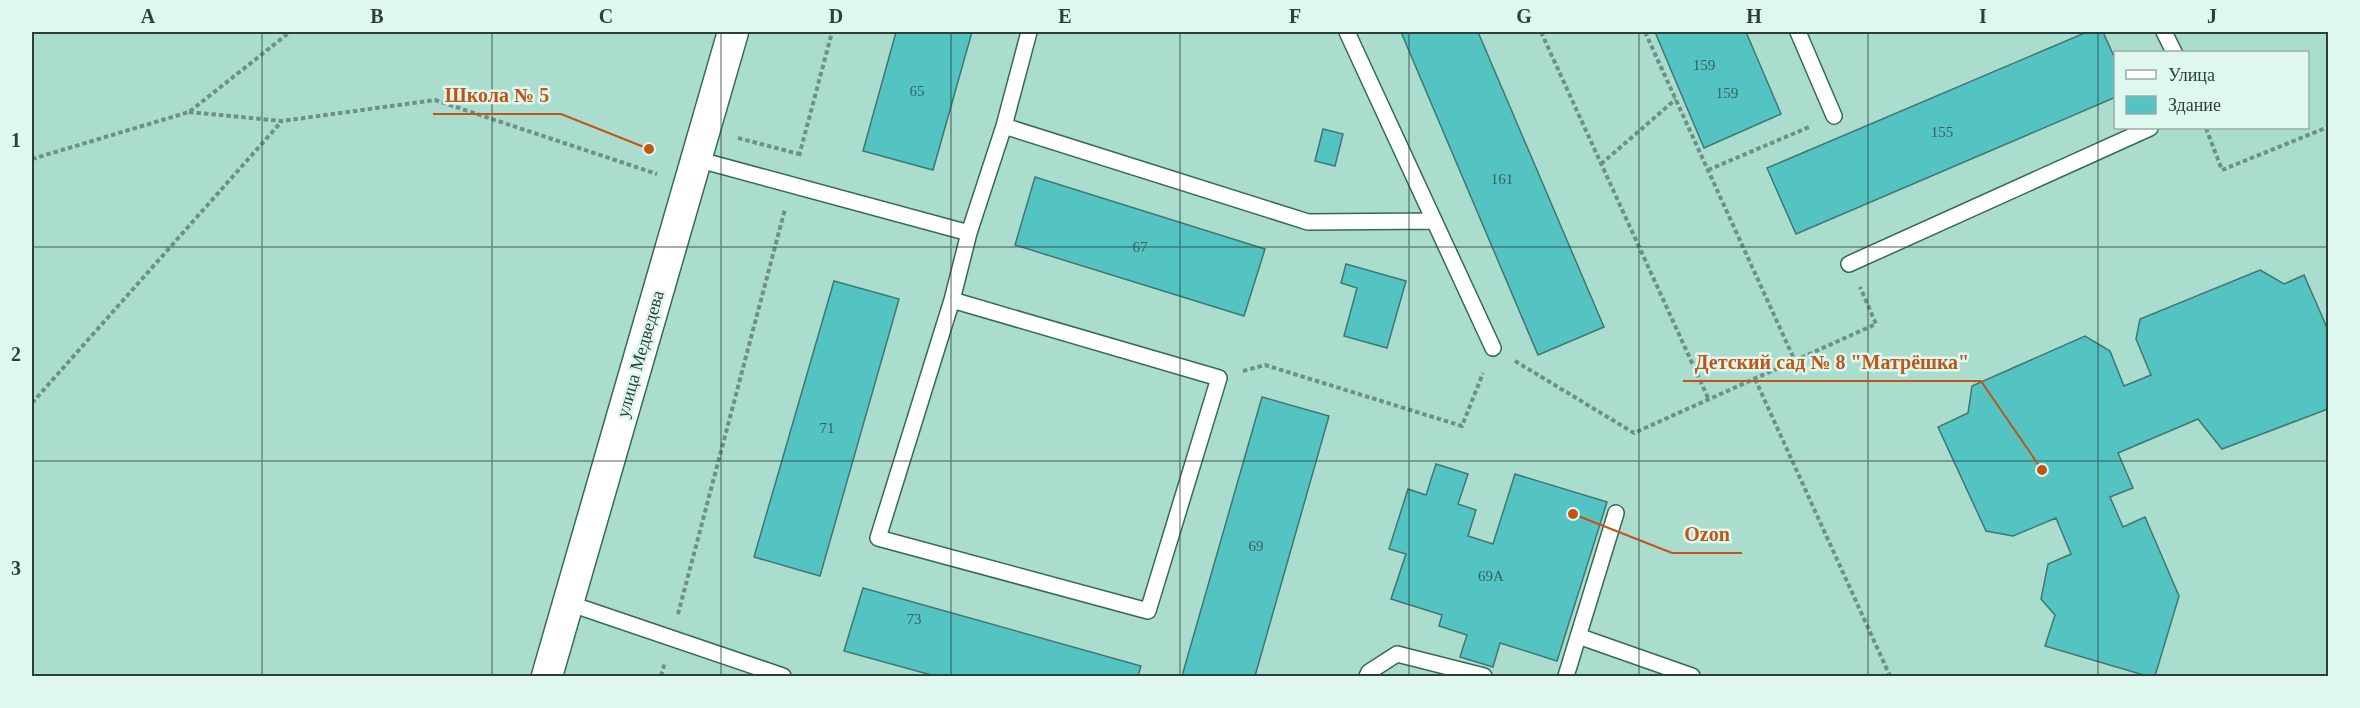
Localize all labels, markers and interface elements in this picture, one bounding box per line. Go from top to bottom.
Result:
text: A [141,5,156,27]
text: B [370,5,384,27]
text: C [599,5,613,27]
text: D [829,5,843,27]
text: E [1058,5,1072,27]
text: F [1289,5,1301,27]
text: G [1516,5,1532,27]
text: H [1746,5,1762,27]
text: I [1979,5,1987,27]
text: J [2207,5,2217,27]
legend [2114,51,2309,129]
house number: 159 [1693,57,1715,73]
text: Улица [2168,65,2215,85]
callout: Школа № 5 [433,76,561,114]
house number: 65 [910,83,925,99]
text: Школа № 5 [445,84,549,106]
house number: 159 [1716,85,1738,101]
text: Здание [2168,95,2221,115]
house number: 155 [1931,124,1953,140]
text: 1 [11,129,21,151]
house number: 161 [1491,171,1513,187]
house number: 67 [1133,239,1148,255]
street label: улица Медведева [612,288,668,420]
text: 2 [11,343,21,365]
callout: Детский сад № 8 "Матрёшка" [1683,343,1981,381]
text: Детский сад № 8 "Матрёшка" [1695,351,1969,374]
house number: 71 [820,420,835,436]
callout: Ozon [1672,515,1742,553]
text: Ozon [1684,523,1730,545]
house number: 69 [1249,538,1264,554]
text: 3 [11,557,21,579]
house number: 69А [1478,568,1504,584]
house number: 73 [907,611,922,627]

